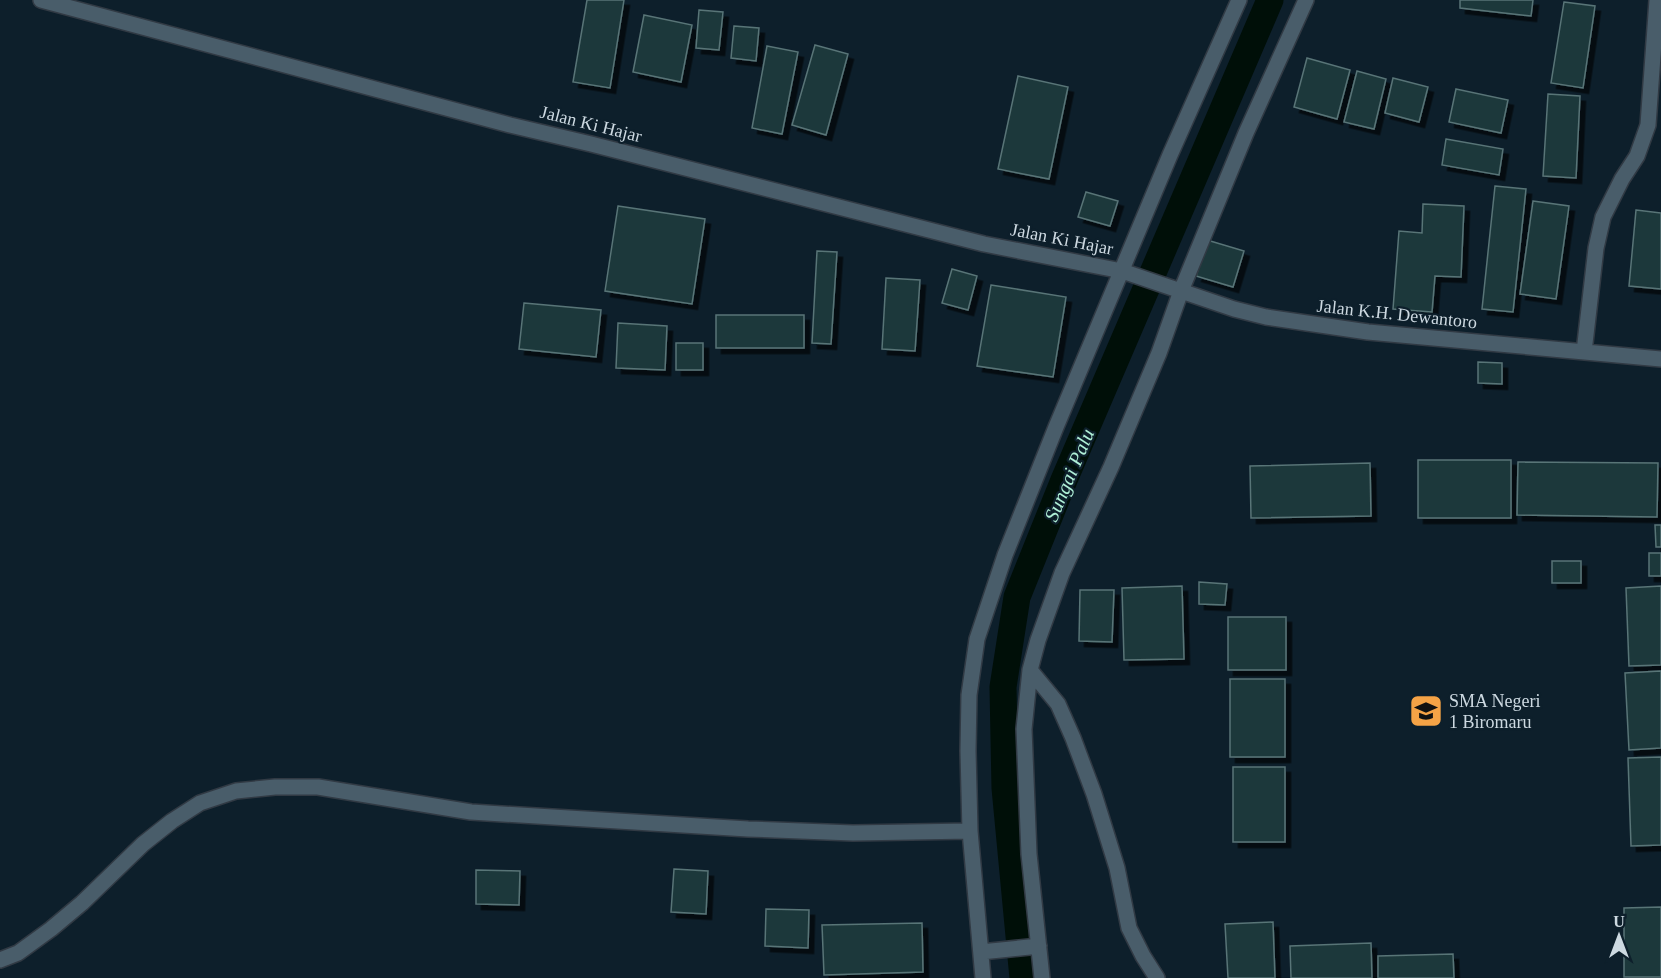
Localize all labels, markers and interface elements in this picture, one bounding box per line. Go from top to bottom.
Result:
street label: Jalan Ki Hajar [538,102,644,146]
street label: Jalan Ki Hajar [1009,219,1115,259]
street label: Jalan K.H. Dewantoro [1316,296,1478,332]
water label: Sungai Palu [1040,425,1099,525]
place label: SMA Negeri 1 Biromaru [1449,691,1541,732]
school or university icon: SMA Negeri 1 Biromaru [1408,693,1444,729]
north arrow [1589,906,1649,966]
text: U [1613,913,1625,930]

